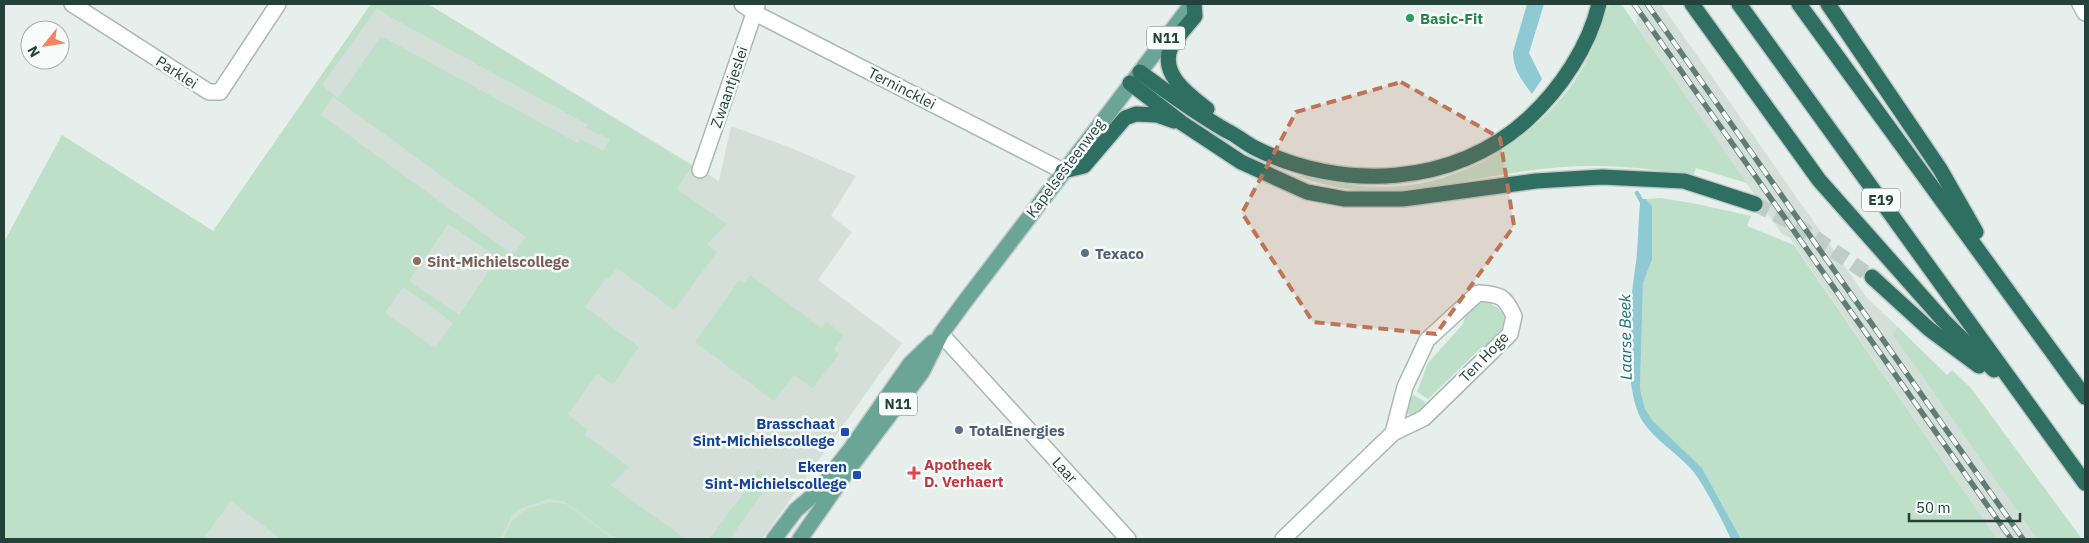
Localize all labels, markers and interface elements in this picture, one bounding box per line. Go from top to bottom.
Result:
place label: Basic-Fit [1420,9,1483,28]
marker: Basic-Fit [1404,12,1416,24]
north arrow [20,20,70,70]
road number: N11 [1147,26,1185,49]
text: N [23,43,44,60]
street label: Zwaantjeslei [706,44,752,130]
street label: Parklei [152,51,202,93]
street label: Ternincklei [865,63,939,113]
street label: Kapelsesteenweg [1022,115,1108,221]
road number: E19 [1862,188,1900,212]
place label: Texaco [1095,244,1144,263]
marker: Texaco [1079,247,1091,259]
place label: Sint-Michielscollege [427,252,570,271]
marker: Sint-Michielscollege [411,255,423,267]
water label: Laarse Beek [1614,293,1636,380]
street label: Ten Hoge [1455,328,1513,386]
road number: N11 [879,392,917,416]
place label: Brasschaat Sint-Michielscollege [693,414,835,450]
place label: TotalEnergies [969,421,1065,440]
marker: TotalEnergies [953,424,965,436]
marker: Brasschaat Sint-Michielscollege [839,426,851,438]
street label: Laar [1048,453,1082,488]
place label: Apotheek D. Verhaert [924,455,1004,491]
place label: Ekeren Sint-Michielscollege [705,457,847,493]
marker: Apotheek D. Verhaert [908,467,920,479]
marker: Ekeren Sint-Michielscollege [851,469,863,481]
scale bar [1909,490,2020,522]
text: 50 m [1916,498,1951,517]

